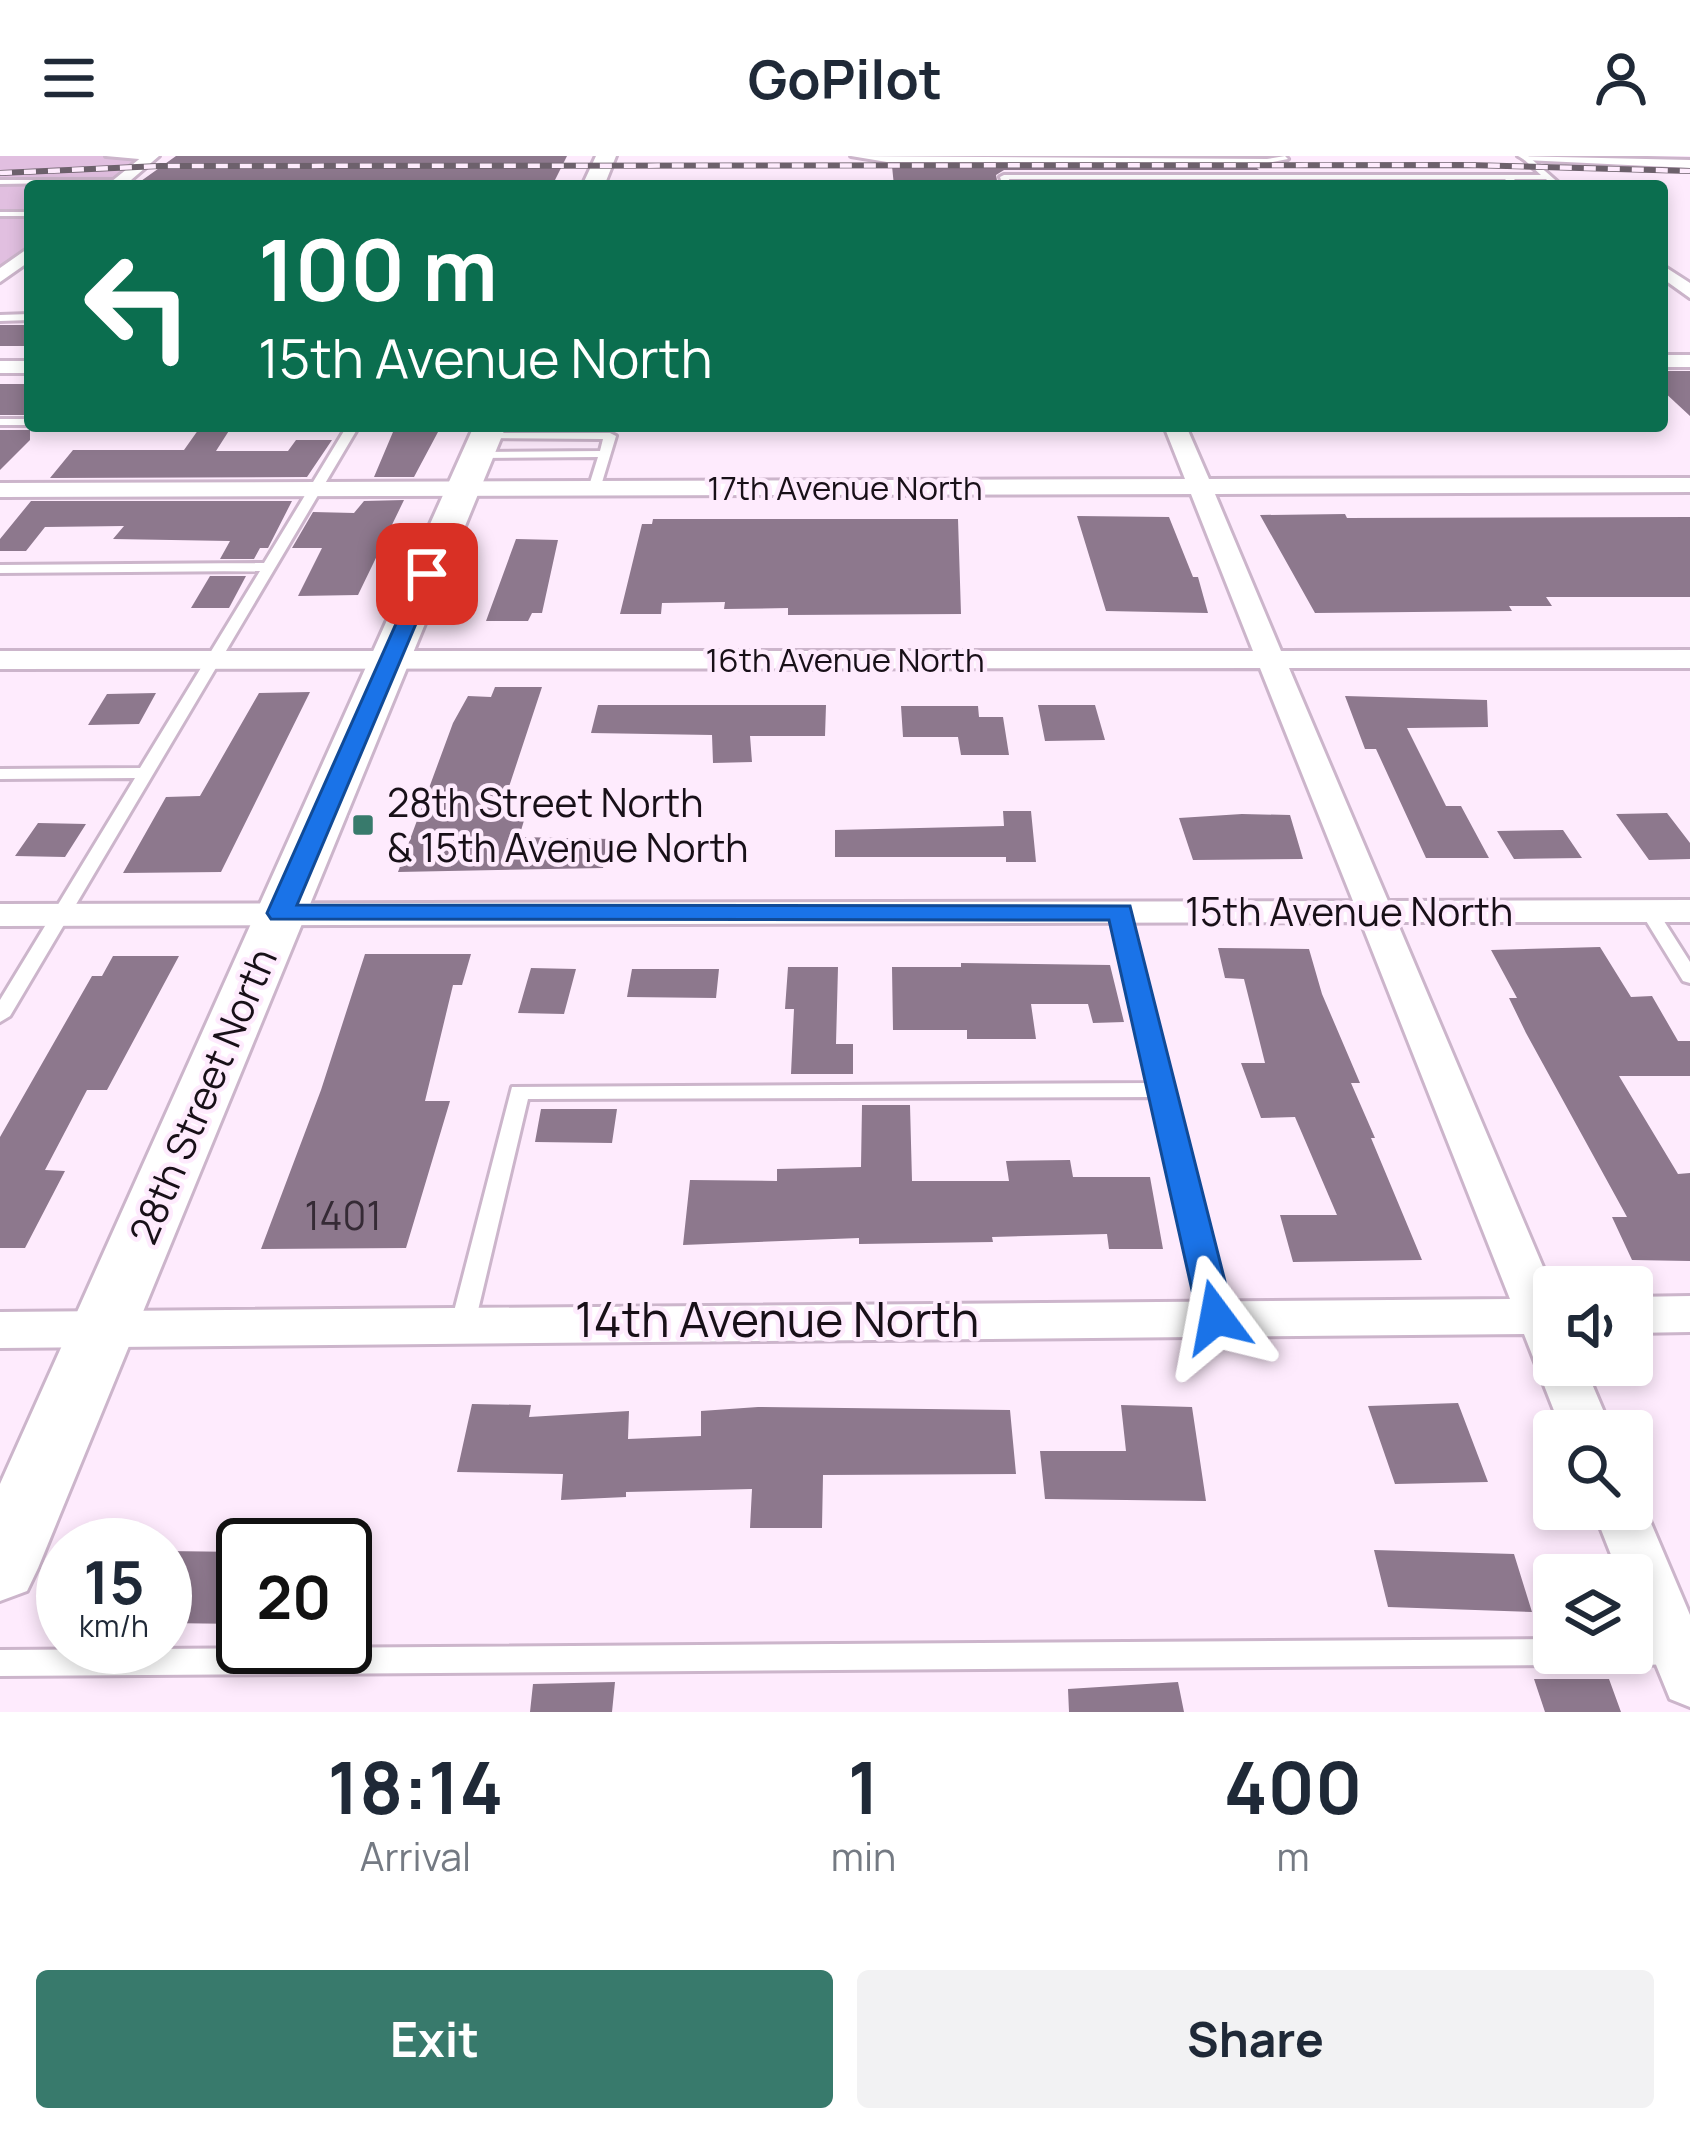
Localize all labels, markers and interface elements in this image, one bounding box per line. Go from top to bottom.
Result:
text: GoPilot [748,41,942,115]
icon: menu [36,45,102,111]
icon: person [1588,45,1654,111]
text: 100 m [258,211,498,326]
icon: left [60,228,216,384]
text: 15th Avenue North [258,320,713,394]
street label: 17th Avenue North [707,465,983,510]
pin [376,523,478,625]
icon: arrive [394,541,460,607]
street label: 16th Avenue North [705,637,985,682]
place label: 28th Street North & 15th Avenue North [387,775,748,874]
marker: 28th Street North & 15th Avenue North [350,812,376,838]
street label: 15th Avenue North [1185,884,1513,938]
street label: 28th Street North [115,939,289,1252]
house number: 1401 [304,1188,382,1242]
position arrow [1153,1254,1279,1380]
map controls [1533,1266,1653,1674]
button: sound [1533,1266,1653,1386]
street label: 14th Avenue North [575,1286,979,1351]
button: search [1533,1410,1653,1530]
speed limit sign: 20 [216,1518,372,1674]
text: 15 [83,1540,145,1622]
button: layers [1533,1554,1653,1674]
text: km/h [79,1605,149,1646]
text: 18:14 [328,1737,503,1836]
text: 1 [848,1737,879,1836]
text: 400 [1224,1737,1362,1836]
text: Arrival [360,1829,471,1883]
text: min [831,1829,896,1883]
text: m [1277,1829,1310,1883]
button: Exit [36,1970,833,2108]
button: Share [857,1970,1654,2108]

